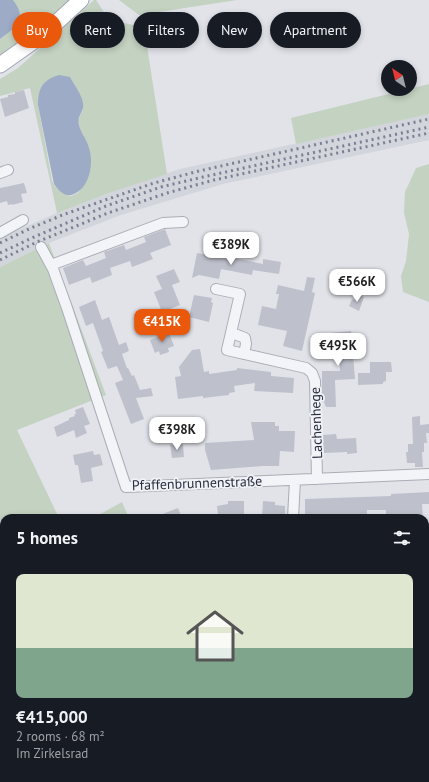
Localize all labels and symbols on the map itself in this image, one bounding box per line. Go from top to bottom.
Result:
north arrow [381,60,417,96]
pin: €389K [203,232,259,266]
pin: €566K [329,269,385,303]
pin: €415K [134,309,190,343]
pin: €495K [310,333,366,367]
street label: Lachenhege [306,387,326,459]
pin: €398K [149,417,205,451]
street label: Pfaffenbrunnenstraße [131,472,263,494]

